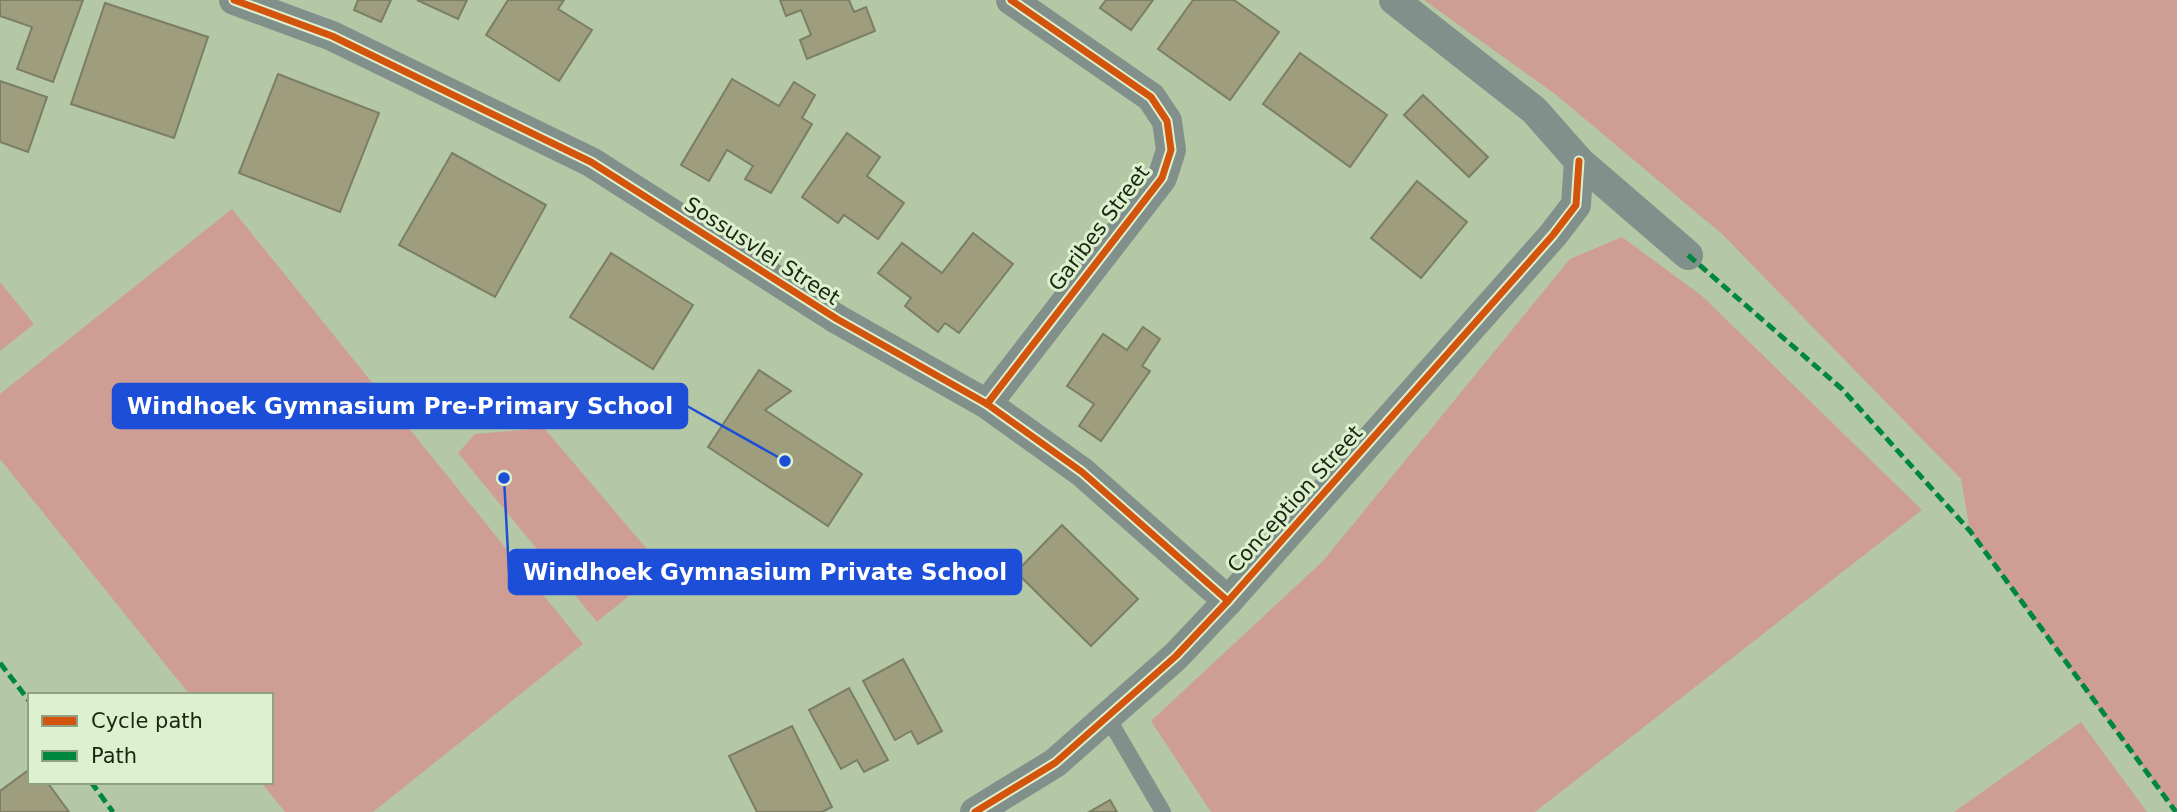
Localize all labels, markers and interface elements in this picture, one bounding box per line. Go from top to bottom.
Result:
street label: Garibes Street [1044,160,1154,296]
street label: Sossusvlei Street [680,192,844,310]
callout: Windhoek Gymnasium Pre-Primary School [113,384,687,428]
text: Windhoek Gymnasium Pre-Primary School [127,393,673,419]
street label: Conception Street [1223,421,1367,577]
callout: Windhoek Gymnasium Private School [509,550,1021,594]
text: Windhoek Gymnasium Private School [523,559,1007,585]
legend [28,693,273,784]
text: Cycle path [91,709,203,733]
text: Path [91,744,137,768]

